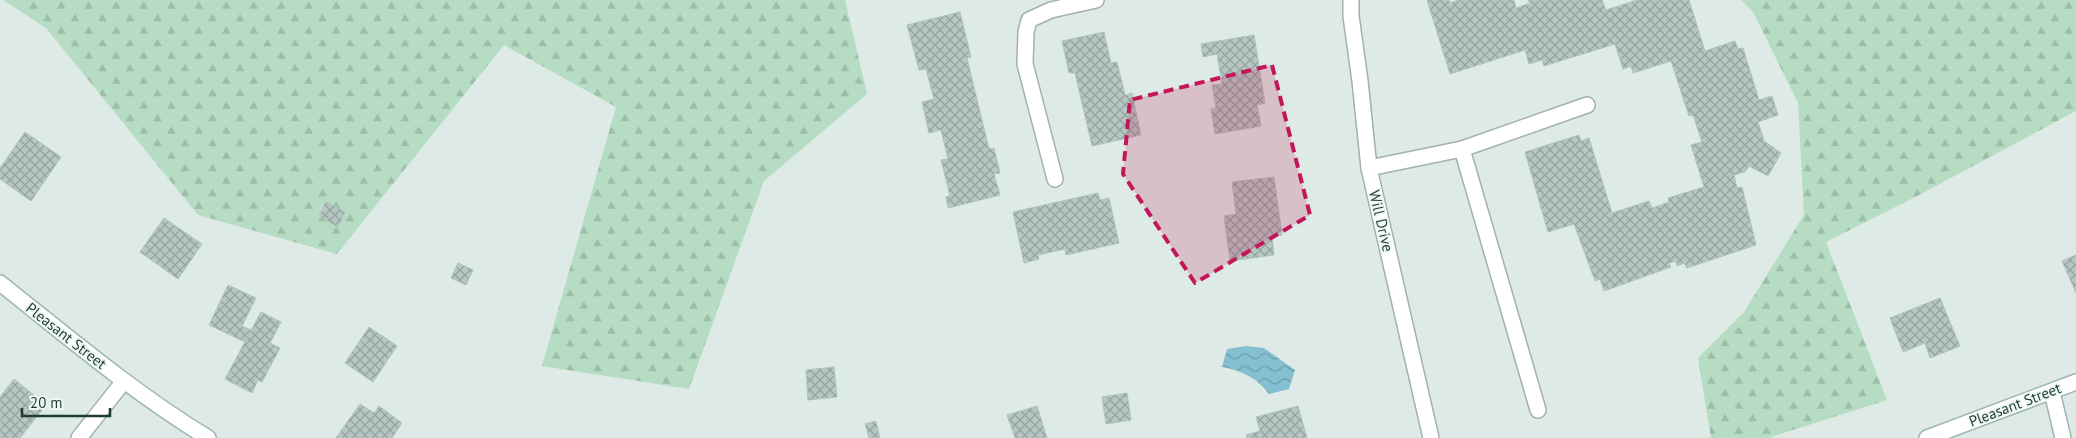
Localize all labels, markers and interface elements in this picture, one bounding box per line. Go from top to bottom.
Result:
street label: Will Drive [1365,188,1398,254]
street label: Pleasant Street [22,298,110,373]
street label: Pleasant Street [1966,378,2064,431]
scale bar [22,386,110,418]
text: 20 m [30,393,63,412]

